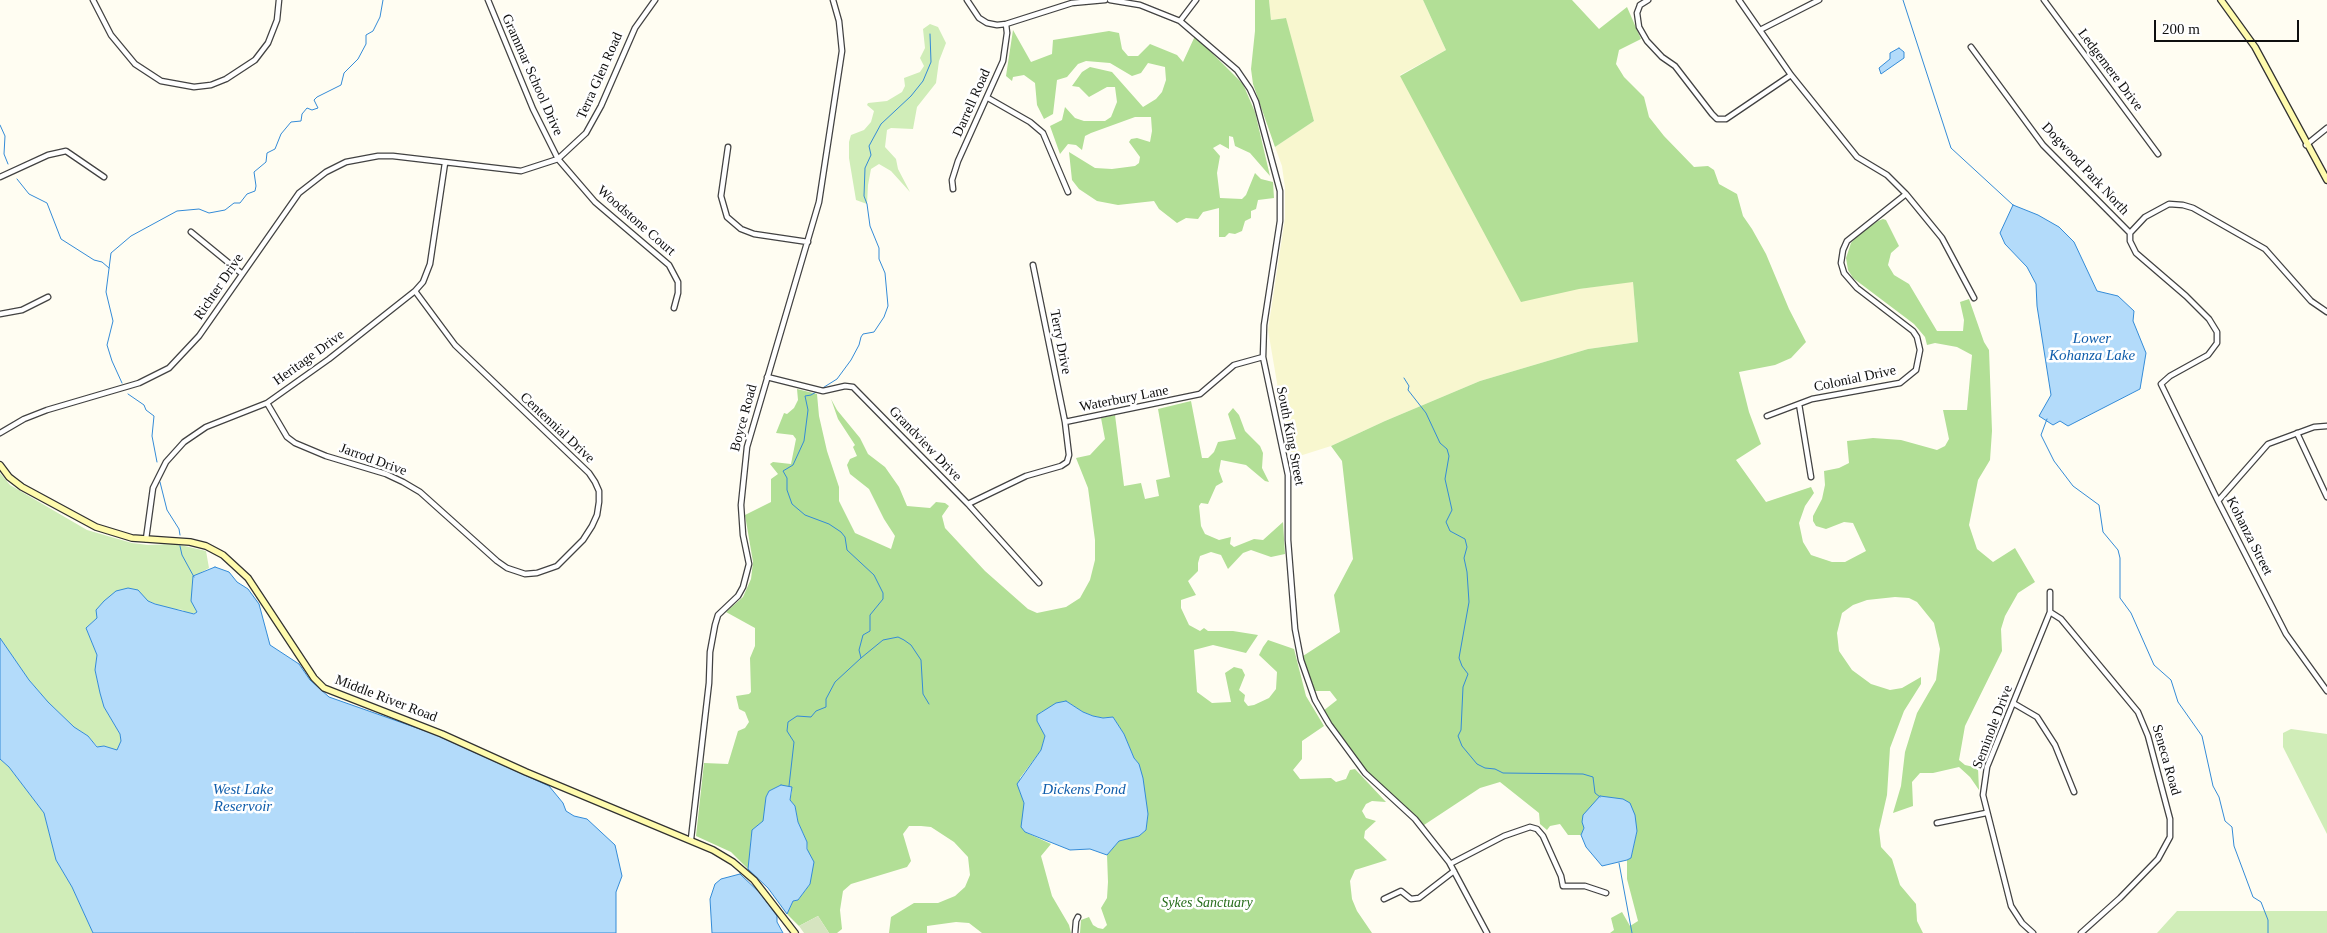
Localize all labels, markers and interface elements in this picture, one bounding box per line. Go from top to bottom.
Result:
scale bar [2157,10,2302,42]
street label: Grammar School Drive [498,12,566,138]
text: 200 m [2162,21,2200,37]
street label: Ledgemere Drive [2074,26,2146,114]
street label: Terra Glen Road [573,30,627,122]
street label: Darrell Road [950,66,994,140]
street label: Dogwood Park North [2038,119,2132,219]
street label: Woodstone Court [593,183,679,259]
street label: Richter Drive [191,251,247,323]
street label: Terry Drive [1046,308,1074,376]
street label: Heritage Drive [270,327,348,389]
water label: Lower Kohanza Lake [2049,330,2135,365]
street label: Colonial Drive [1812,362,1898,396]
street label: Waterbury Lane [1078,382,1170,416]
street label: Boyce Road [727,383,761,453]
street label: South King Street [1272,385,1308,487]
street label: Centennial Drive [516,389,598,467]
street label: Grandview Drive [885,403,965,485]
street label: Jarrod Drive [337,440,409,480]
street label: Kohanza Street [2222,494,2276,578]
street label: Middle River Road [333,672,439,726]
street label: Seminole Drive [1969,683,2017,771]
street label: Seneca Road [2148,723,2184,797]
water label: West Lake Reservoir [213,781,273,816]
water label: Dickens Pond [1042,781,1126,799]
park label: Sykes Sanctuary [1161,895,1253,911]

